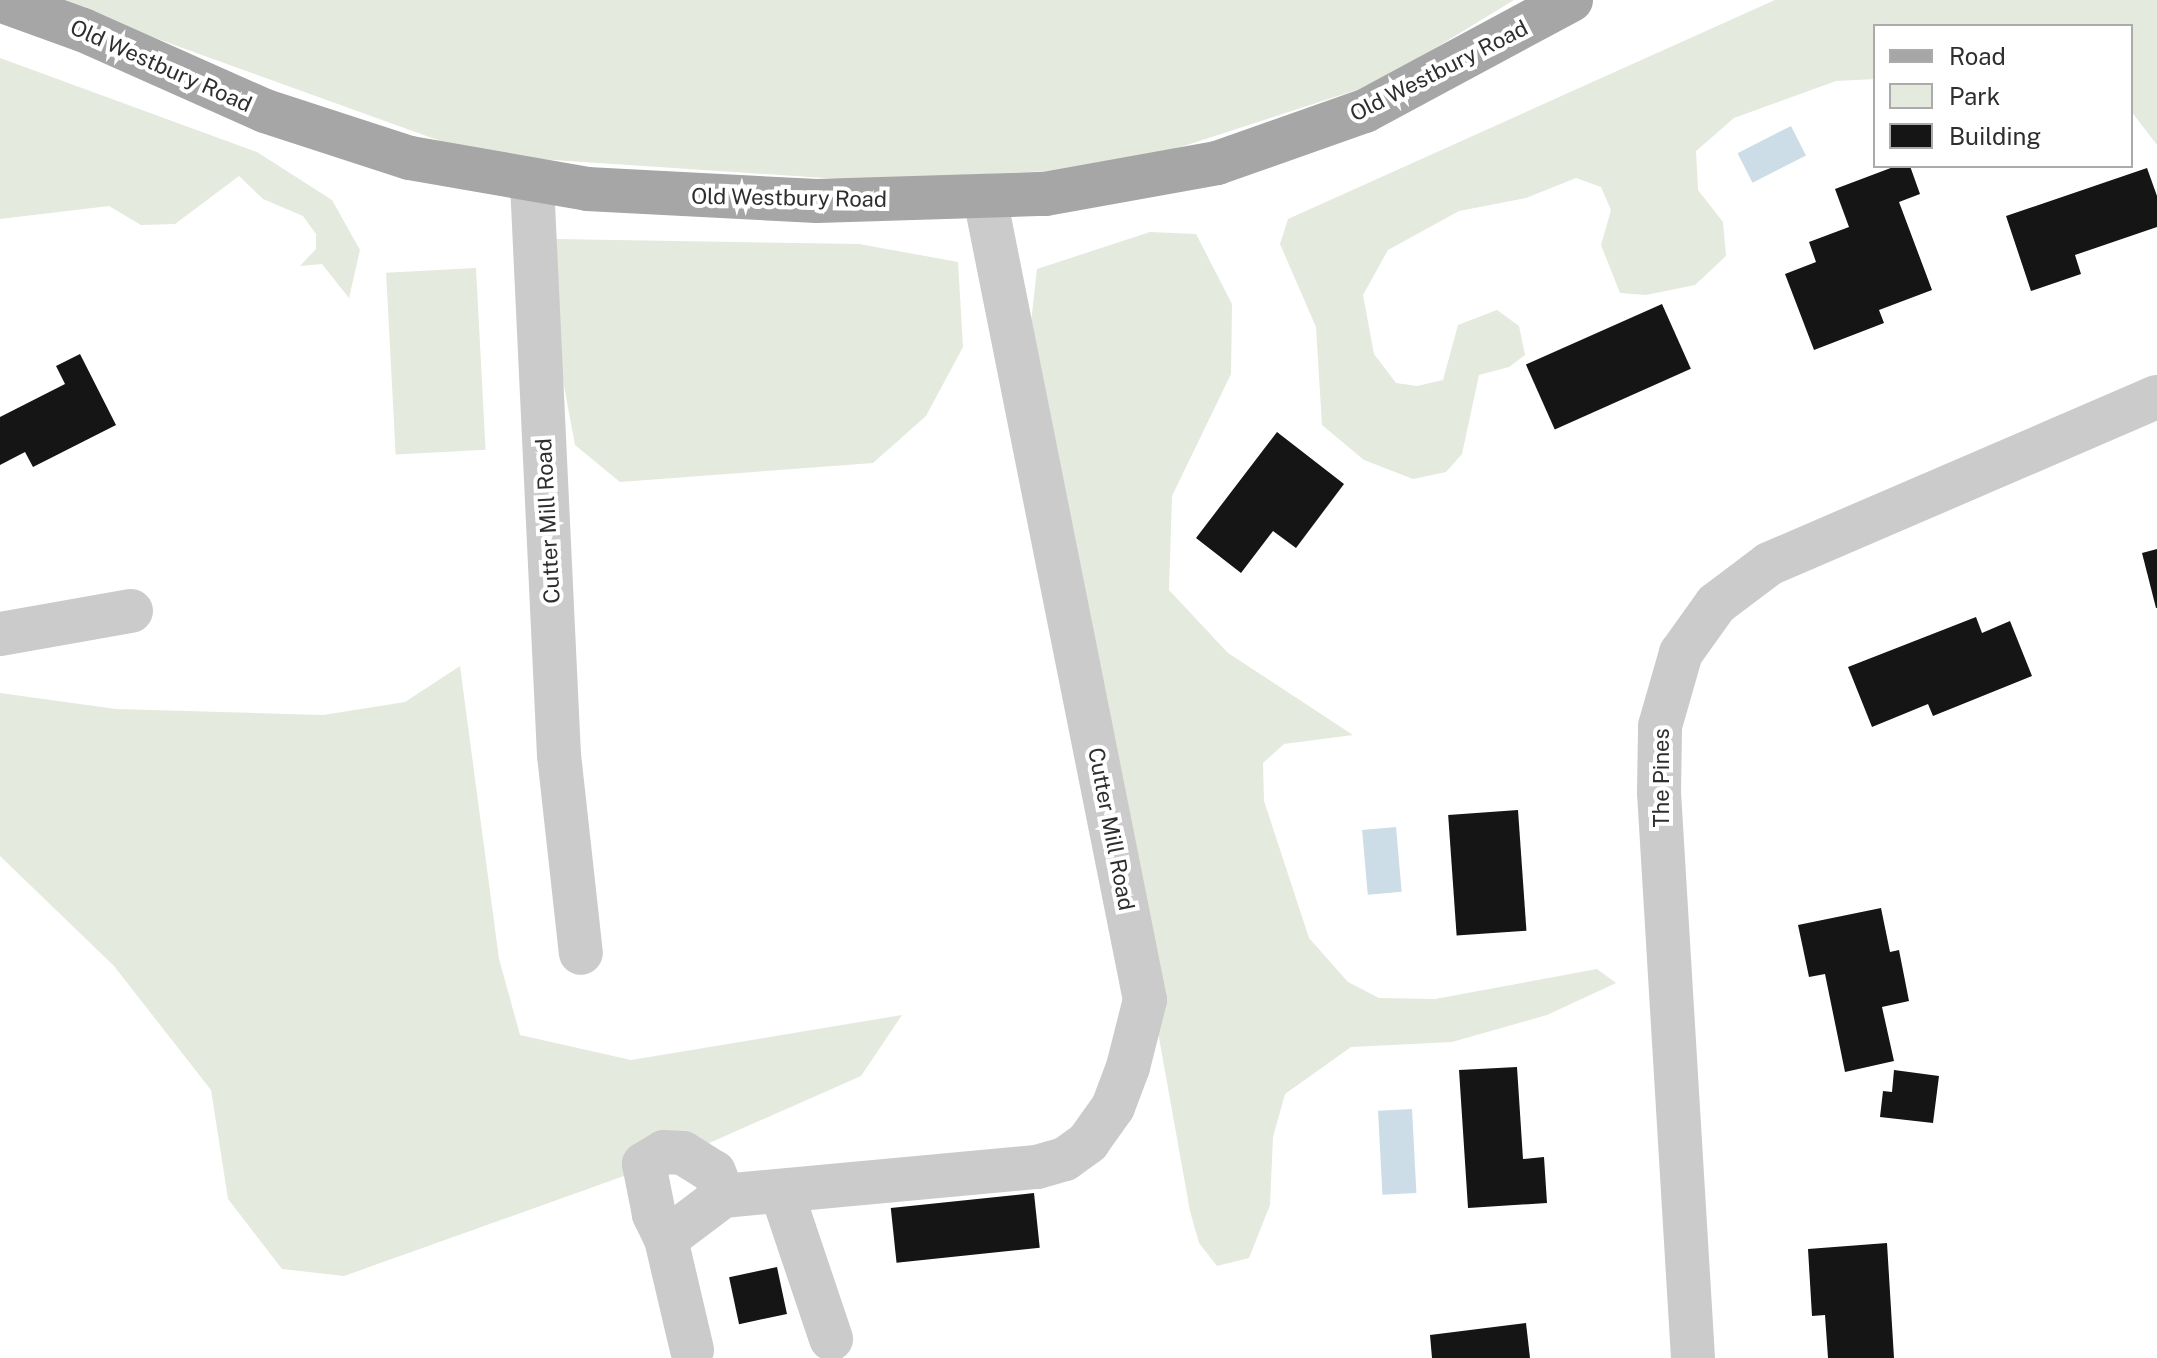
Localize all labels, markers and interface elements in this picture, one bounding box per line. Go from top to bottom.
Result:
street label: Old Westbury Road [66,14,256,118]
street label: Old Westbury Road [1345,15,1533,127]
legend [1873,24,2133,168]
text: Road [1949,42,2006,70]
text: Park [1949,82,2000,110]
text: Building [1949,122,2041,150]
street label: Old Westbury Road [691,183,887,213]
street label: Cutter Mill Road [530,438,566,604]
street label: The Pines [1649,728,1675,828]
street label: Cutter Mill Road [1082,745,1140,913]

